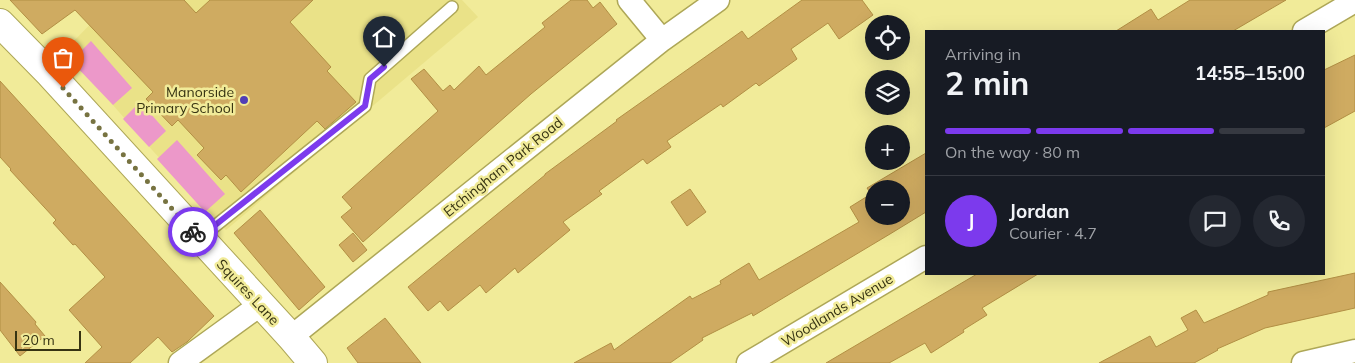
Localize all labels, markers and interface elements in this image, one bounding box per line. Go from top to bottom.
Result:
map controls [865,15,910,225]
button: locate [865,15,910,60]
pin [363,16,405,67]
icon: home [370,23,398,51]
pin [42,37,84,88]
icon: bag [49,44,77,72]
text: Arriving in [945,44,1021,64]
text: 14:55–15:00 [1195,61,1305,85]
text: 2 min [945,63,1029,103]
button: layers [865,70,910,115]
place label: Manorside Primary School [136,83,234,117]
marker: Manorside Primary School [238,94,250,106]
street label: Etchingham Park Road [440,113,566,221]
button: + [865,125,910,170]
text: On the way · 80 m [945,142,1080,162]
button: − [865,180,910,225]
button: chat [1189,195,1241,247]
button: phone [1253,195,1305,247]
text: Jordan [1009,199,1069,223]
courier [168,207,218,257]
text: J [968,209,974,233]
icon: bike [179,218,207,246]
text: Courier · 4.7 [1009,223,1097,243]
street label: Squires Lane [213,255,283,329]
street label: Woodlands Avenue [778,270,896,350]
scale bar [15,328,81,351]
text: 20 m [22,331,55,349]

